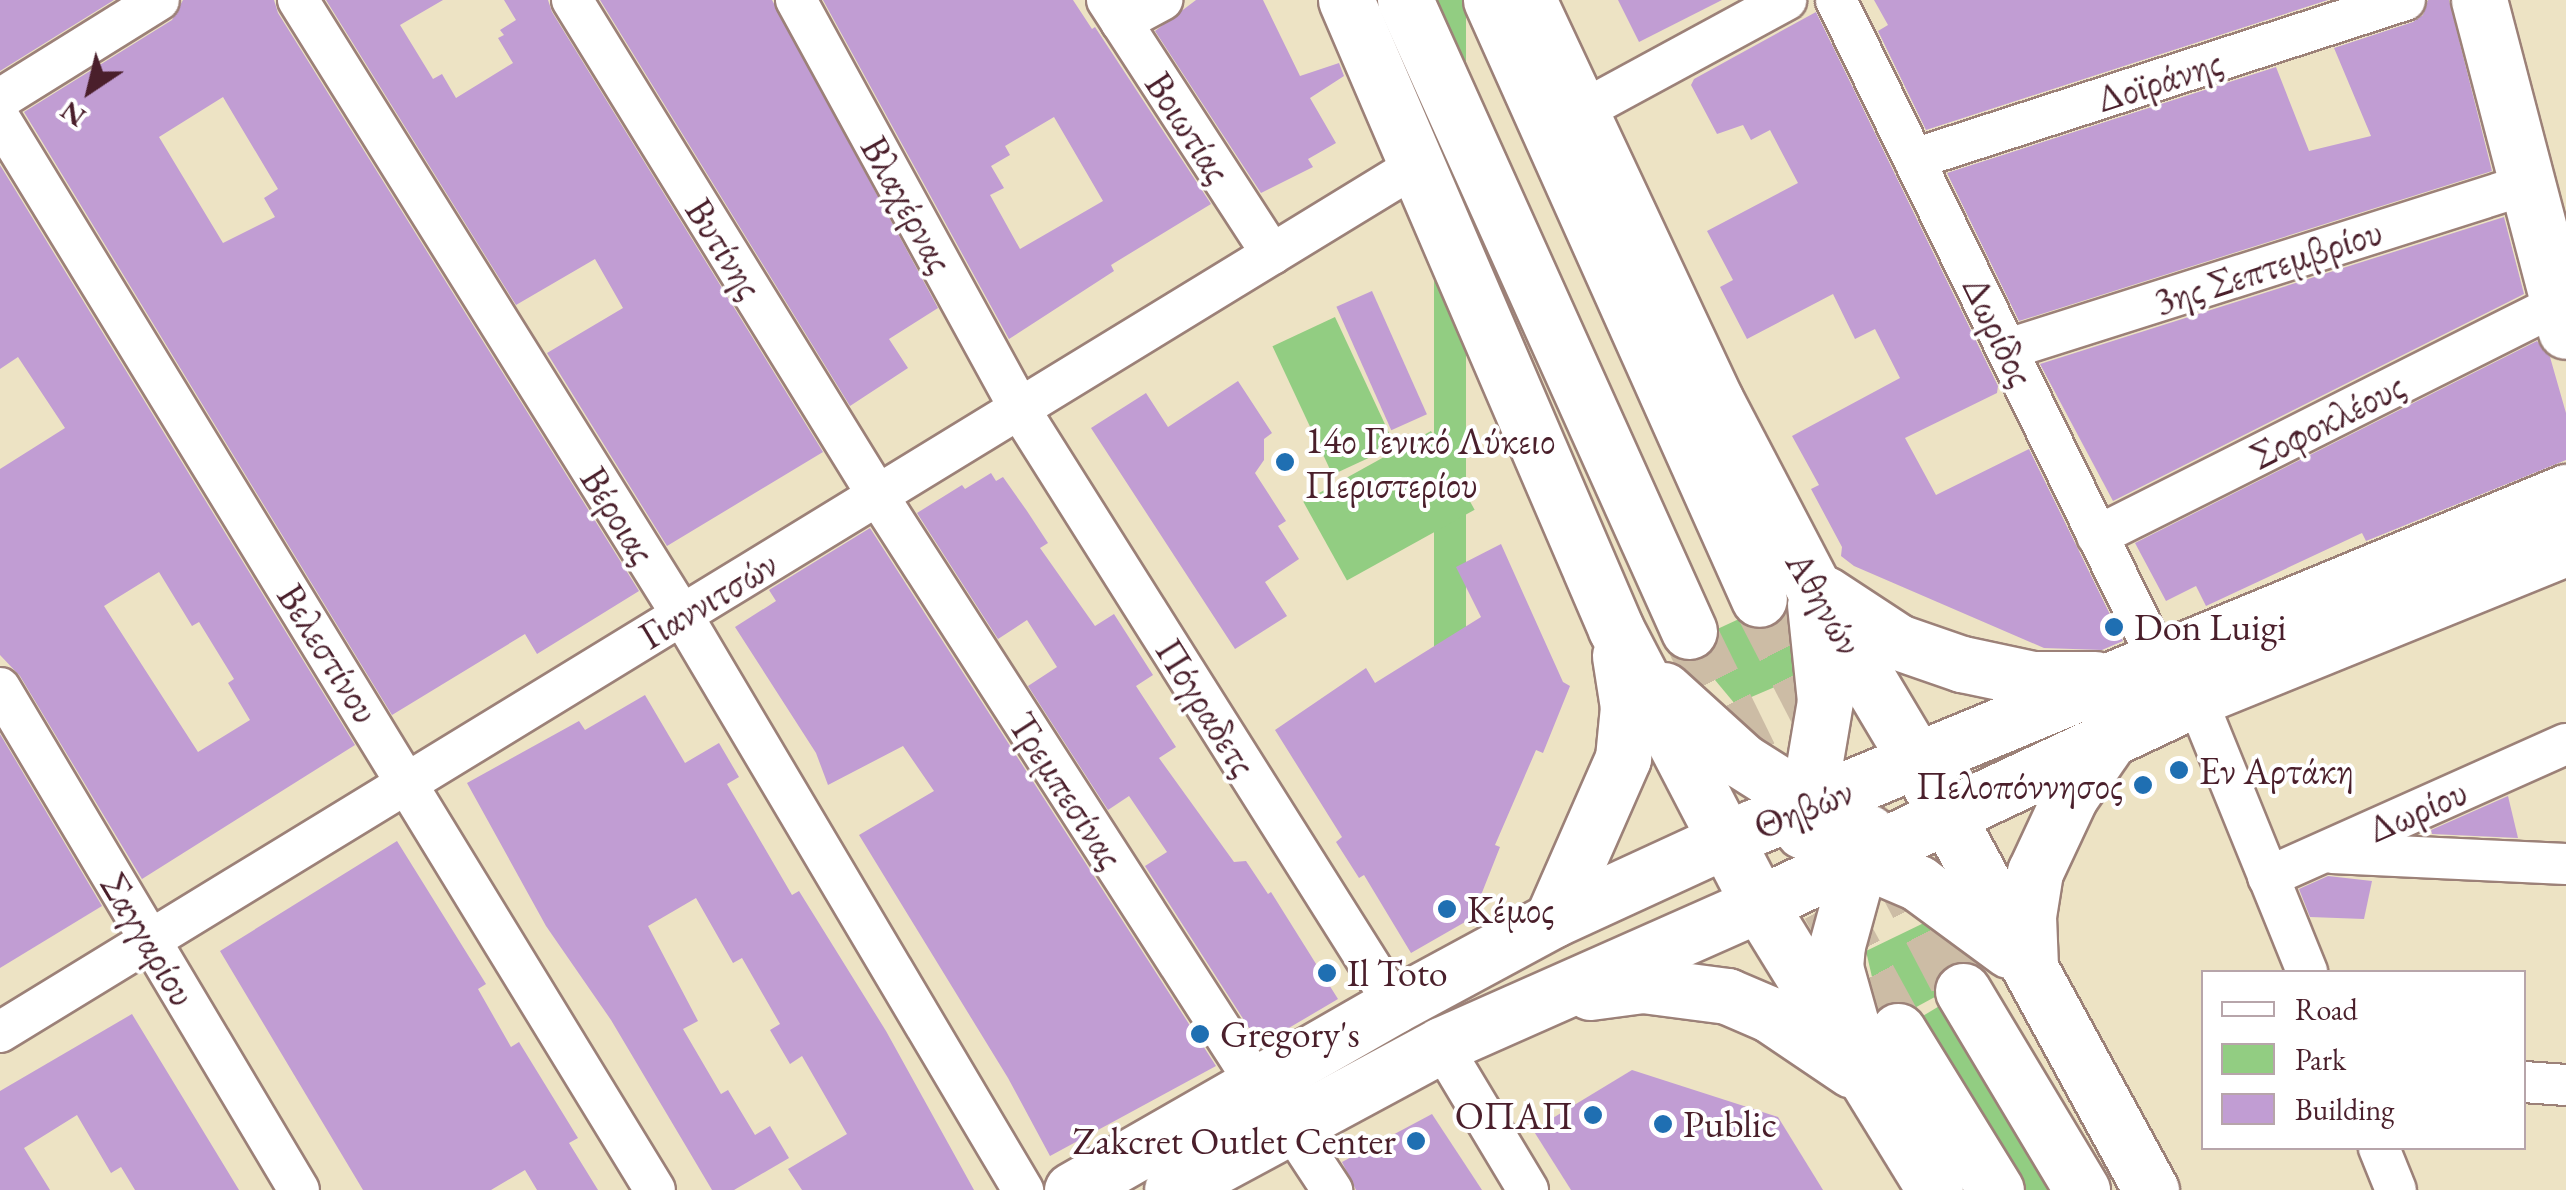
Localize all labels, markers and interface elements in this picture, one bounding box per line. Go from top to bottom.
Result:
street label: Δοϊράνης [2090,38,2228,122]
north arrow [40,40,140,140]
street label: Βοιωτίας [1136,63,1242,191]
text: N [53,93,92,136]
street label: Βλαχέρνας [852,128,964,280]
street label: Βυτίνης [677,190,773,306]
street label: 3ης Σεπτεμβρίου [2148,208,2388,324]
street label: Δωρίδος [1953,269,2045,393]
street label: Σοφοκλέους [2242,362,2412,478]
place label: 14ο Γενικό Λύκειο Περιστερίου [1305,417,1555,506]
marker: 14ο Γενικό Λύκειο Περιστερίου [1274,451,1296,473]
street label: Βέροιας [572,458,666,572]
street label: Γιαννιτσών [631,540,785,658]
street label: Αθηνών [1777,543,1873,663]
street label: Βελεστίνου [268,575,390,731]
place label: Don Luigi [2134,604,2286,650]
marker: Don Luigi [2103,616,2125,638]
street label: Πόγραδετς [1147,630,1267,784]
street label: Τρεμπεσίνας [1000,703,1134,877]
place label: Εν Αρτάκη [2199,747,2354,793]
marker: Εν Αρτάκη [2168,759,2190,781]
place label: Πελοπόννησος [1916,762,2123,808]
street label: Θηβών [1747,768,1859,848]
street label: Δωρίου [2360,768,2474,852]
marker: Πελοπόννησος [2132,774,2154,796]
street label: Σαγγαρίου [92,864,206,1014]
place label: Κέμος [1467,886,1554,932]
marker: Κέμος [1436,898,1458,920]
place label: Il Toto [1347,950,1448,996]
marker: Il Toto [1316,962,1338,984]
legend [2201,970,2526,1150]
text: Road [2295,990,2358,1029]
place label: Gregory's [1220,1011,1360,1057]
marker: Gregory's [1189,1023,1211,1045]
text: Park [2295,1040,2346,1079]
text: Building [2295,1090,2394,1129]
place label: ΟΠΑΠ [1455,1092,1573,1138]
place label: Public [1683,1101,1777,1147]
marker: ΟΠΑΠ [1582,1104,1604,1126]
marker: Public [1652,1113,1674,1135]
place label: Zakcret Outlet Center [1072,1118,1396,1164]
marker: Zakcret Outlet Center [1405,1130,1427,1152]

